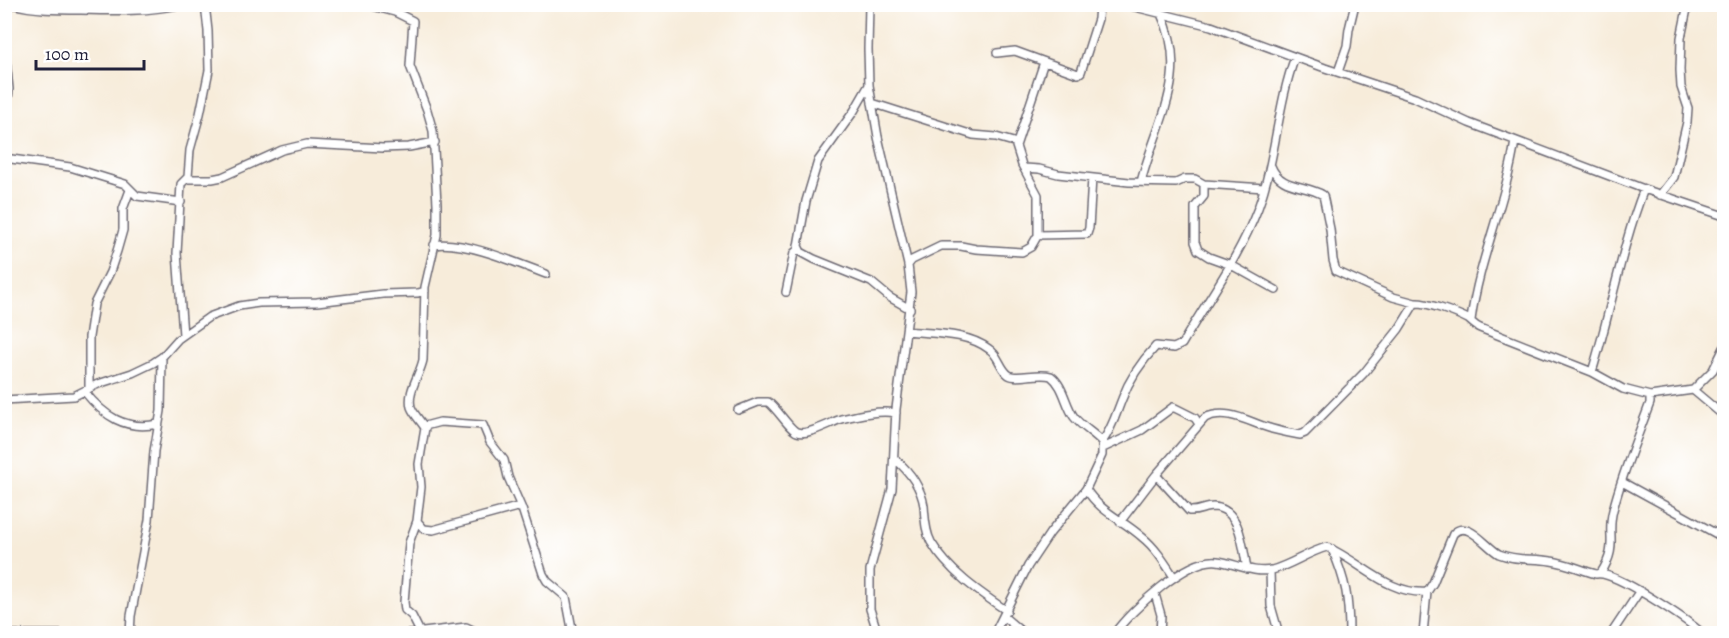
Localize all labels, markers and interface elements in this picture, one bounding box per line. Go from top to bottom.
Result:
scale bar [36,33,144,71]
text: 100 m [45,42,89,66]

